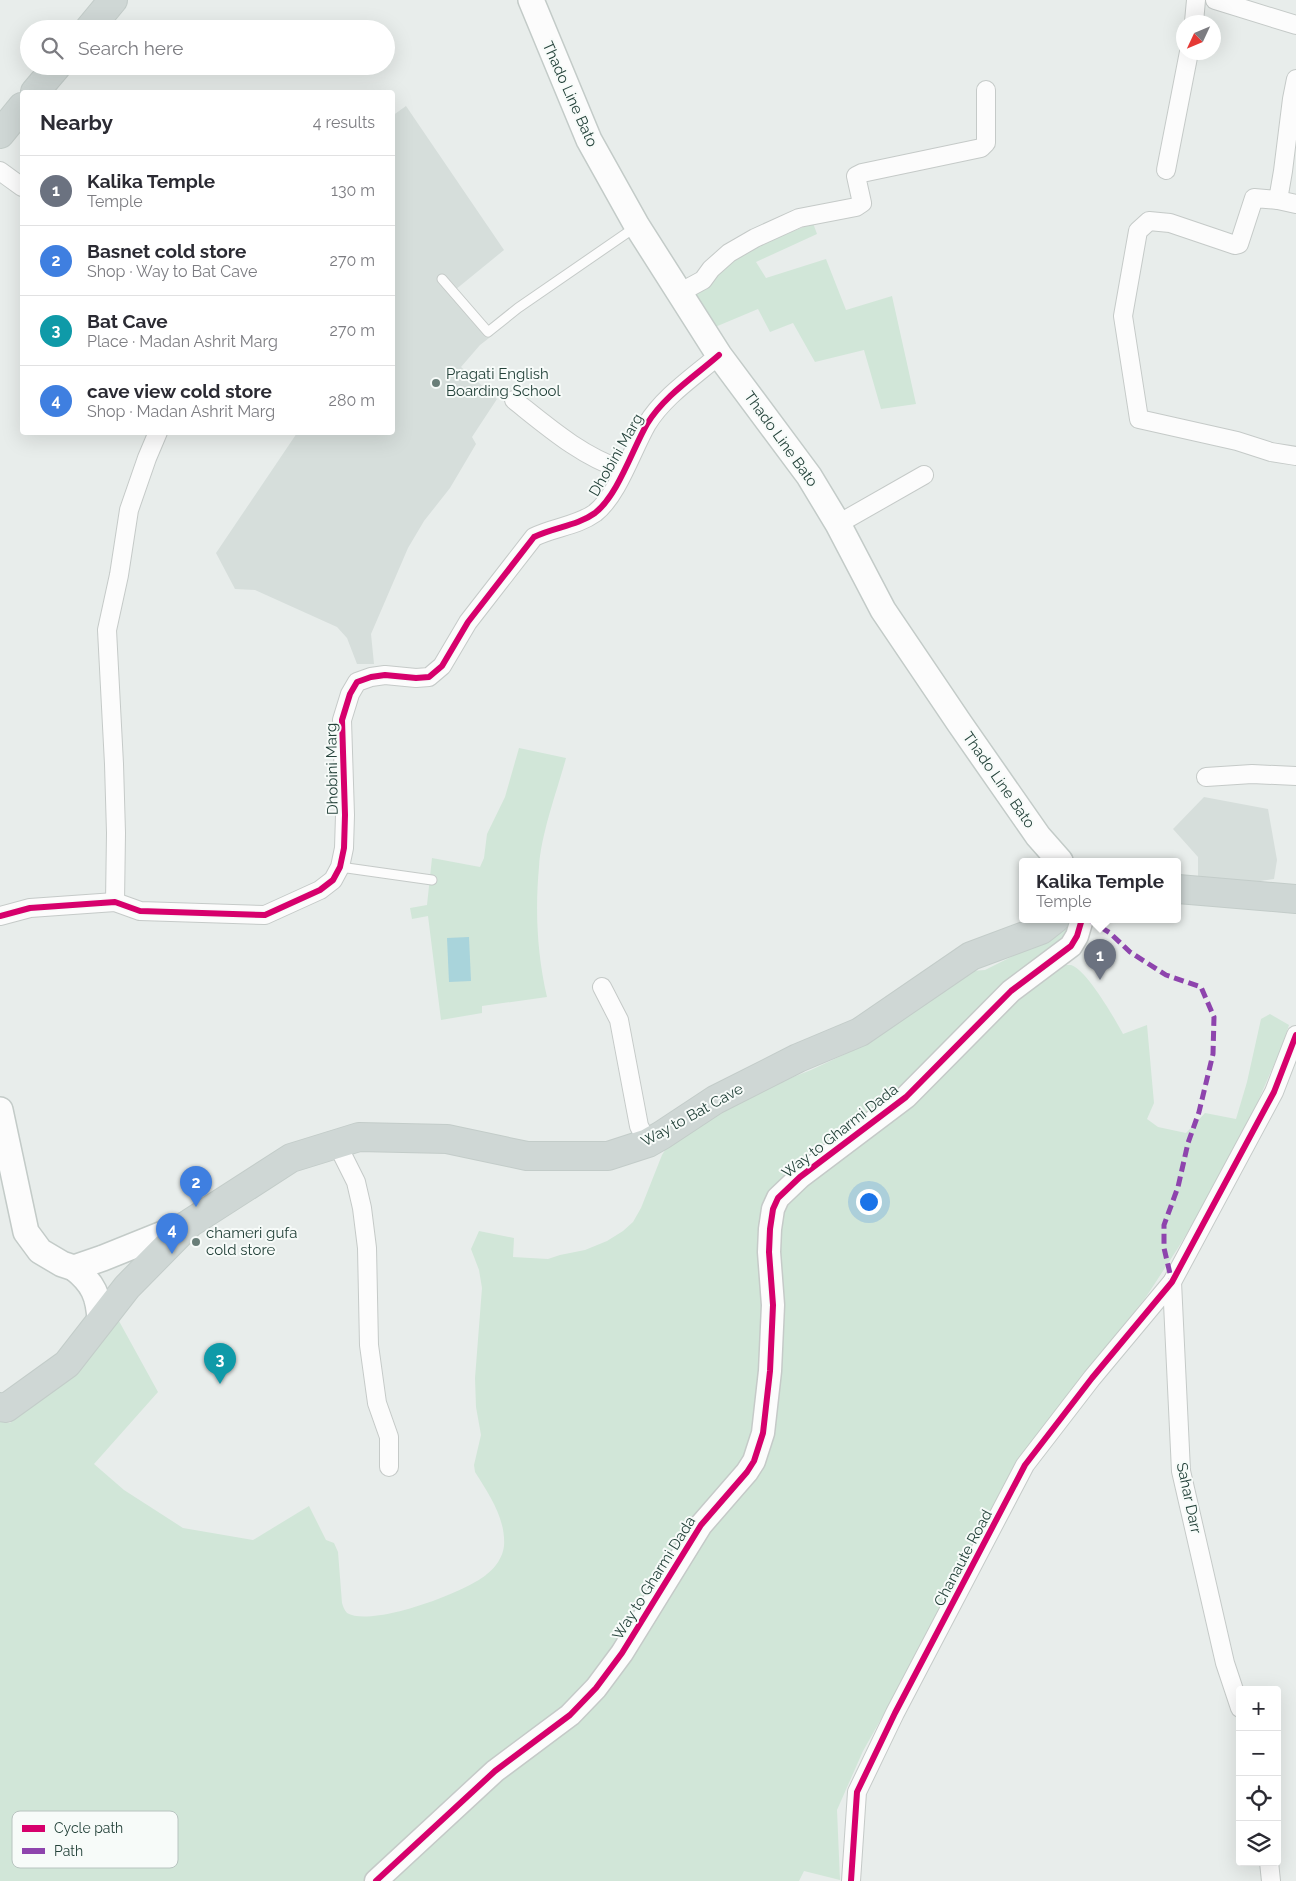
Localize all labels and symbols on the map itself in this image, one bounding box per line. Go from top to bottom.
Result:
north arrow [1176,15,1221,60]
street label: Thado Line Bato [539,39,601,150]
place label: Pragati English Boarding School [446,365,562,400]
marker: Pragati English Boarding School [430,377,442,389]
street label: Thado Line Bato [740,388,822,490]
street label: Dhobini Marg [585,411,647,499]
street label: Dhobini Marg [322,723,342,815]
street label: Thado Line Bato [959,728,1039,832]
pin: 1 [1084,939,1116,980]
street label: Way to Bat Cave [638,1079,746,1150]
street label: Way to Gharmi Dada [778,1080,902,1182]
pin: 2 [180,1166,212,1207]
your location [856,1189,882,1215]
pin: 4 [156,1213,188,1254]
place label: chameri gufa cold store [206,1224,297,1259]
marker: chameri gufa cold store [190,1236,202,1248]
pin: 3 [204,1343,236,1384]
street label: Sahar Darr [1173,1461,1205,1536]
street label: Chanaute Road [930,1507,996,1609]
street label: Way to Gharmi Dada [609,1513,699,1643]
legend [12,1811,178,1868]
text: Cycle path [54,1820,123,1836]
text: Path [54,1843,83,1859]

